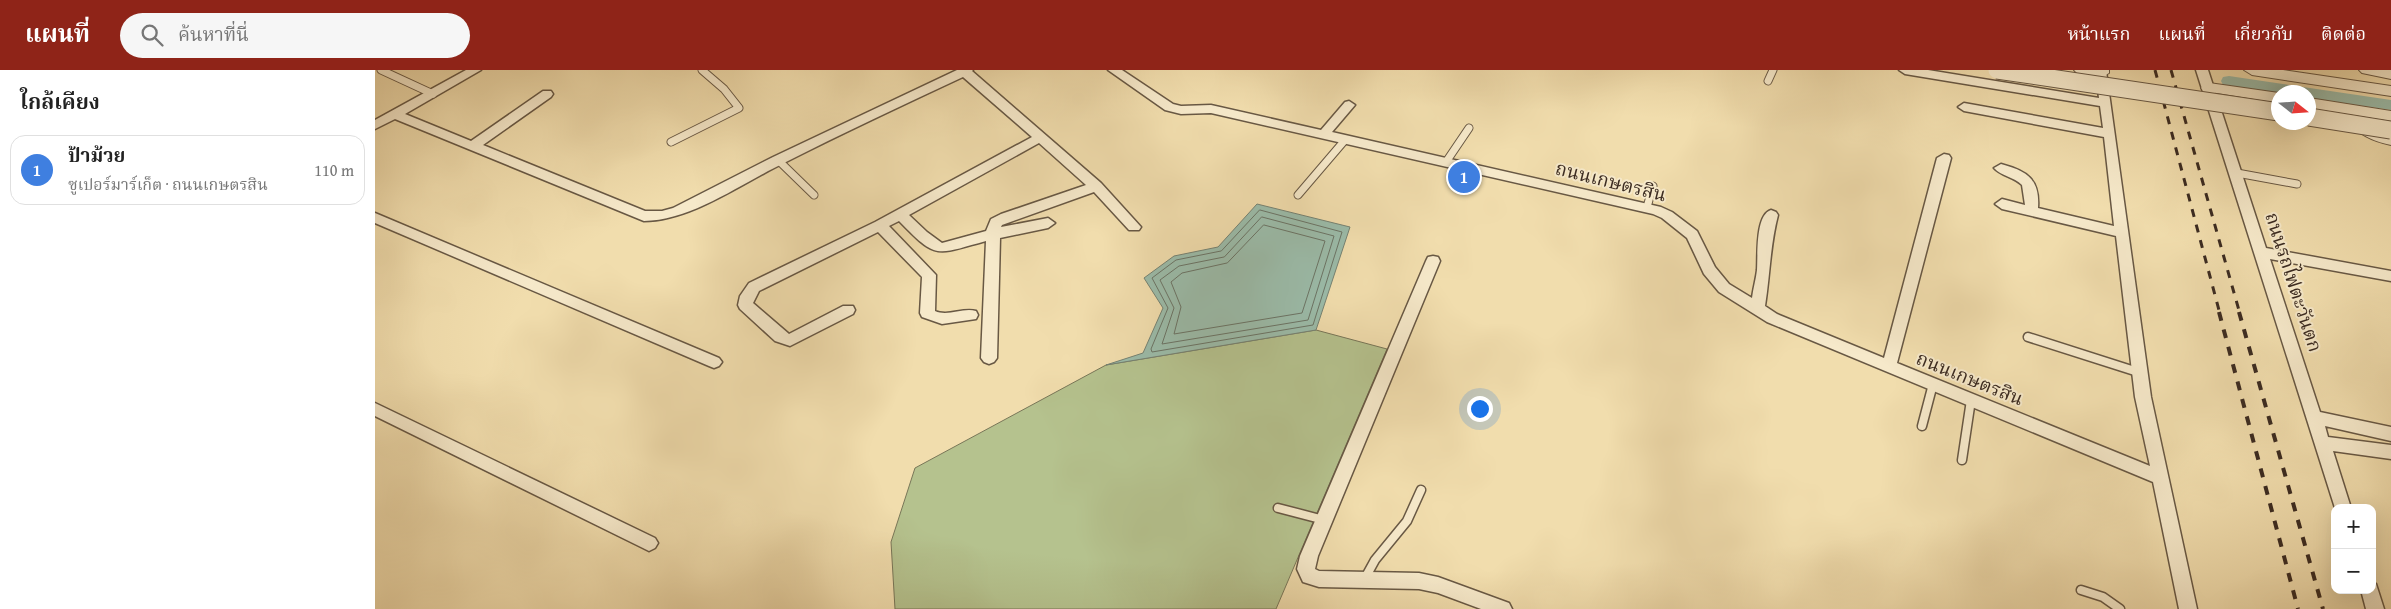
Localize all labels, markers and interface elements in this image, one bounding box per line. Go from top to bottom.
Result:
search box [120,13,470,58]
text: แผนที่ [25,16,90,51]
text: ค้นหาที่นี่ [178,20,249,48]
text: หน้าแรก [2067,20,2130,47]
text: แผนที่ [2158,20,2206,47]
text: เกี่ยวกับ [2234,20,2293,47]
text: ติดต่อ [2321,20,2366,47]
icon: search [138,21,166,49]
north arrow [2271,85,2316,130]
text: ใกล้เคียง [20,86,100,117]
text: ป้าม้วย [68,141,125,169]
street label: ถนนเกษตรสิน [1552,154,1670,208]
text: 1 [33,158,41,182]
text: 110 m [314,158,354,182]
pin: 1 [1448,158,1480,196]
text: ซูเปอร์มาร์เก็ต · ถนนเกษตรสิน [68,172,268,196]
street label: ถนนรถไฟตะวันตก [2258,209,2330,355]
street label: ถนนเกษตรสิน [1912,344,2028,412]
your location [1467,396,1493,422]
map controls [2331,504,2376,594]
button: + [2331,504,2376,549]
button: − [2331,549,2376,594]

